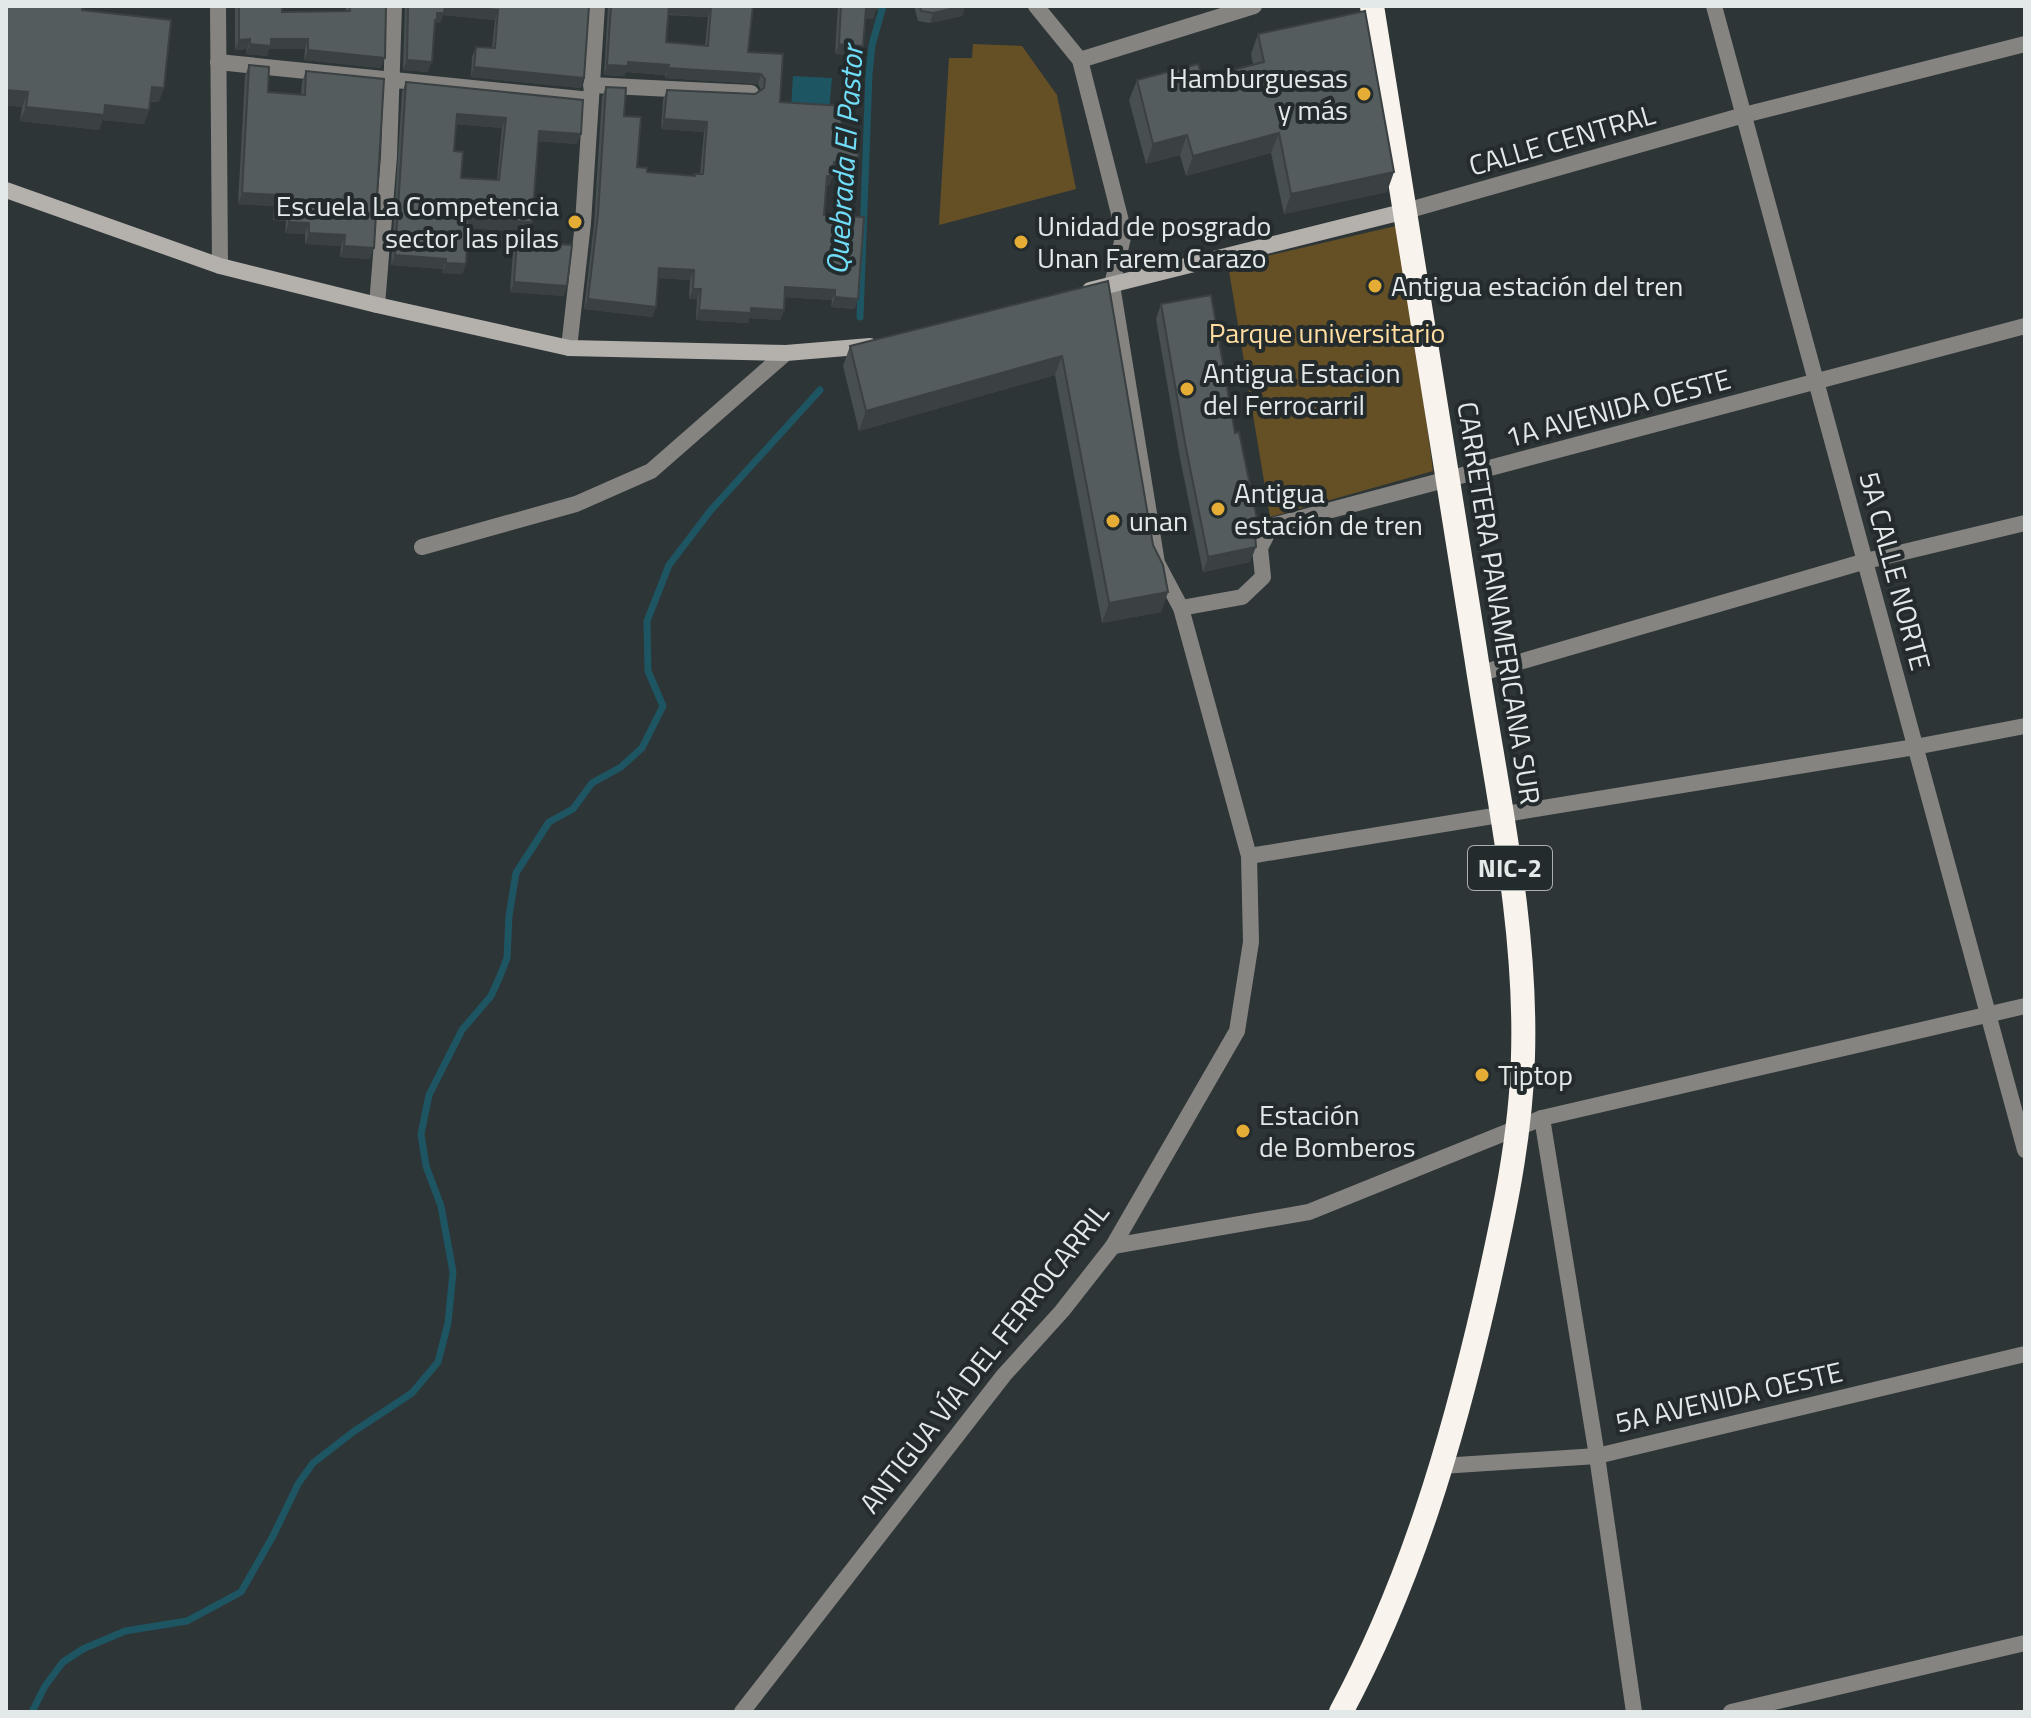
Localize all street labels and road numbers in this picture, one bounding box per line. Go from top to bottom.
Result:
street label: CALLE CENTRAL [1464,92,1661,187]
street label: 1A AVENIDA OESTE [1500,357,1735,458]
street label: CARRETERA PANAMERICANA SUR [1446,398,1553,807]
street label: 5A CALLE NORTE [1848,467,1943,675]
road number: NIC-2 [1468,846,1552,890]
street label: ANTIGUA VÍA DEL FERROCARRIL [848,1193,1119,1522]
street label: 5A AVENIDA OESTE [1611,1349,1847,1444]

